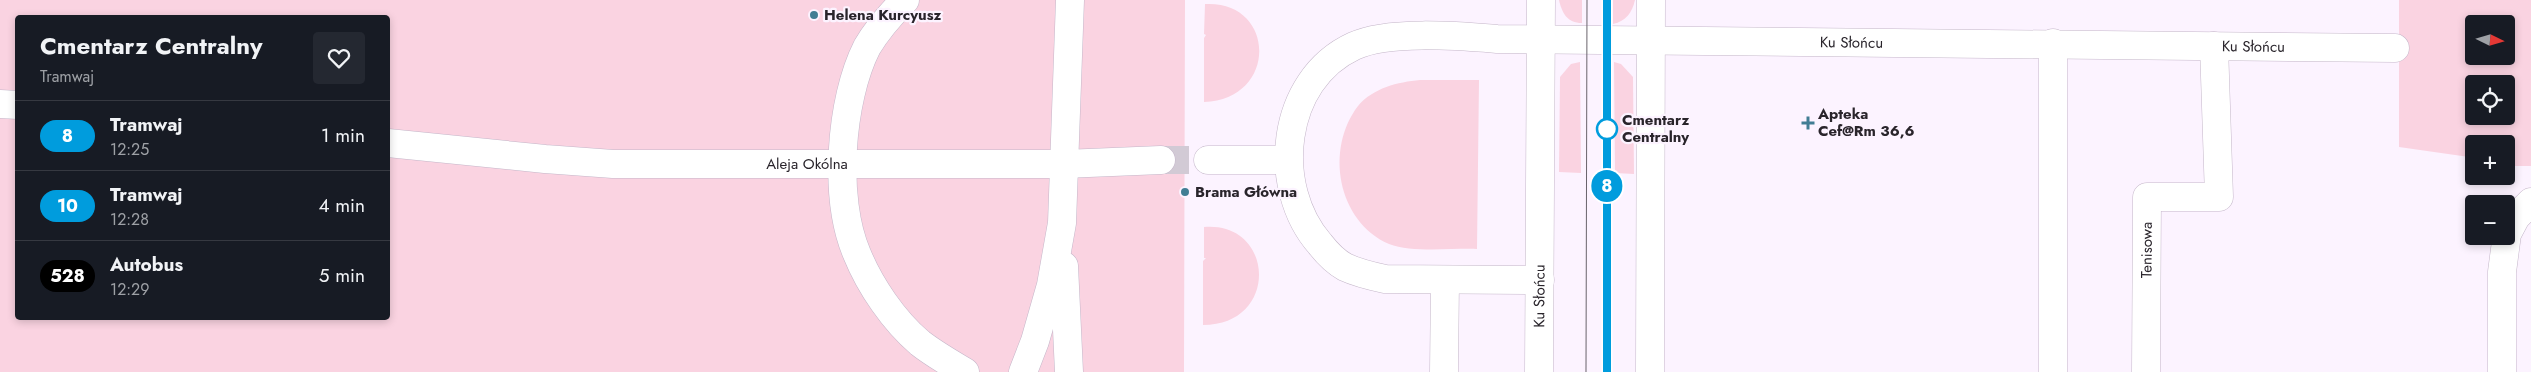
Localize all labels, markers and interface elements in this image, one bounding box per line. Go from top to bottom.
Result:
place label: Helena Kurcyusz [824,4,942,26]
marker: Helena Kurcyusz [808,9,820,21]
north arrow [2465,15,2515,65]
map controls [2465,15,2515,245]
text: Cmentarz Centralny [40,28,262,63]
street label: Ku Słońcu [1820,31,1883,54]
button: heart [313,32,365,84]
street label: Ku Słońcu [2222,35,2285,58]
text: Tramwaj [40,65,94,88]
button: locate [2465,75,2515,125]
place label: Apteka Cef@Rm 36,6 [1817,103,1915,142]
place label: Cmentarz Centralny [1622,109,1690,148]
text: Tramwaj [110,111,183,138]
marker: Apteka Cef@Rm 36,6 [1802,117,1814,129]
marker: Cmentarz Centralny [1596,118,1618,140]
text: 1 min [321,122,365,149]
text: 8 [62,123,73,149]
button: + [2465,135,2515,185]
text: 12:25 [110,138,149,161]
street label: Aleja Okólna [766,153,848,175]
line badge: 8 [1591,170,1623,202]
text: 8 [1601,173,1613,199]
text: Tramwaj [110,181,183,208]
place label: Brama Główna [1195,181,1297,203]
marker: Brama Główna [1179,186,1191,198]
text: 4 min [318,192,365,219]
text: 10 [57,193,78,219]
button: − [2465,195,2515,245]
text: 12:28 [110,208,149,231]
street label: Tenisowa [2136,222,2158,278]
text: Autobus [110,251,183,278]
text: 5 min [319,262,365,289]
text: 528 [50,263,85,289]
street label: Ku Słońcu [1528,264,1551,328]
text: 12:29 [110,278,149,301]

